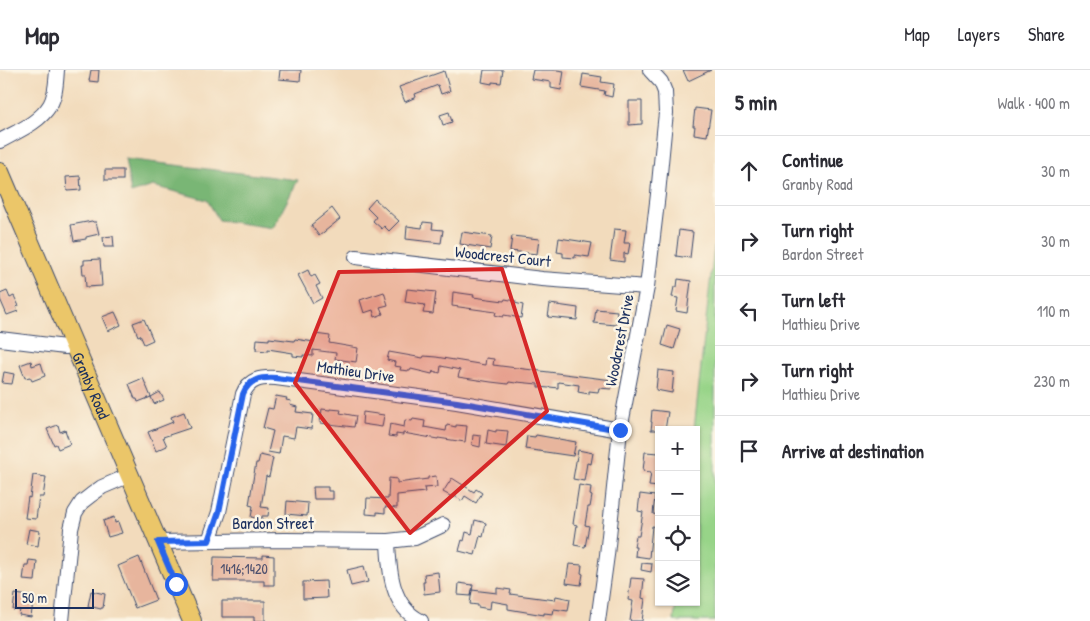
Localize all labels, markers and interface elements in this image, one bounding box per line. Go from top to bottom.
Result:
text: Map [25,19,59,51]
text: Map [904,22,930,47]
text: Layers [958,22,1000,47]
text: Share [1028,22,1065,47]
text: 5 min [735,88,777,117]
text: Walk · 400 m [998,92,1070,114]
text: Continue [782,147,843,173]
icon: ahead [735,157,763,185]
text: 30 m [1041,160,1070,182]
text: Granby Road [782,173,853,195]
text: Turn right [782,217,853,243]
icon: right [735,227,763,255]
text: 30 m [1041,230,1070,252]
street label: Woodcrest Court [454,240,553,272]
text: Bardon Street [782,243,863,265]
text: Turn left [782,287,845,313]
street label: Woodcrest Drive [599,292,639,388]
icon: left [735,297,763,325]
text: 110 m [1037,300,1070,322]
text: Mathieu Drive [782,313,860,335]
street label: Granby Road [67,348,115,422]
street label: Mathieu Drive [316,355,397,387]
text: Turn right [782,357,853,383]
icon: right [735,367,763,395]
text: 230 m [1034,370,1070,392]
text: Mathieu Drive [782,383,860,405]
route end [609,419,632,442]
map controls [655,426,700,606]
button: + [655,426,700,471]
icon: arrive [735,437,763,465]
text: Arrive at destination [782,438,924,464]
button: − [655,471,700,516]
street label: Bardon Street [232,512,314,534]
button: locate [655,516,700,561]
house number: 1416;1420 [220,559,268,578]
button: layers [655,561,700,606]
route start [165,573,188,596]
scale bar [15,586,94,609]
text: 50 m [22,588,47,607]

